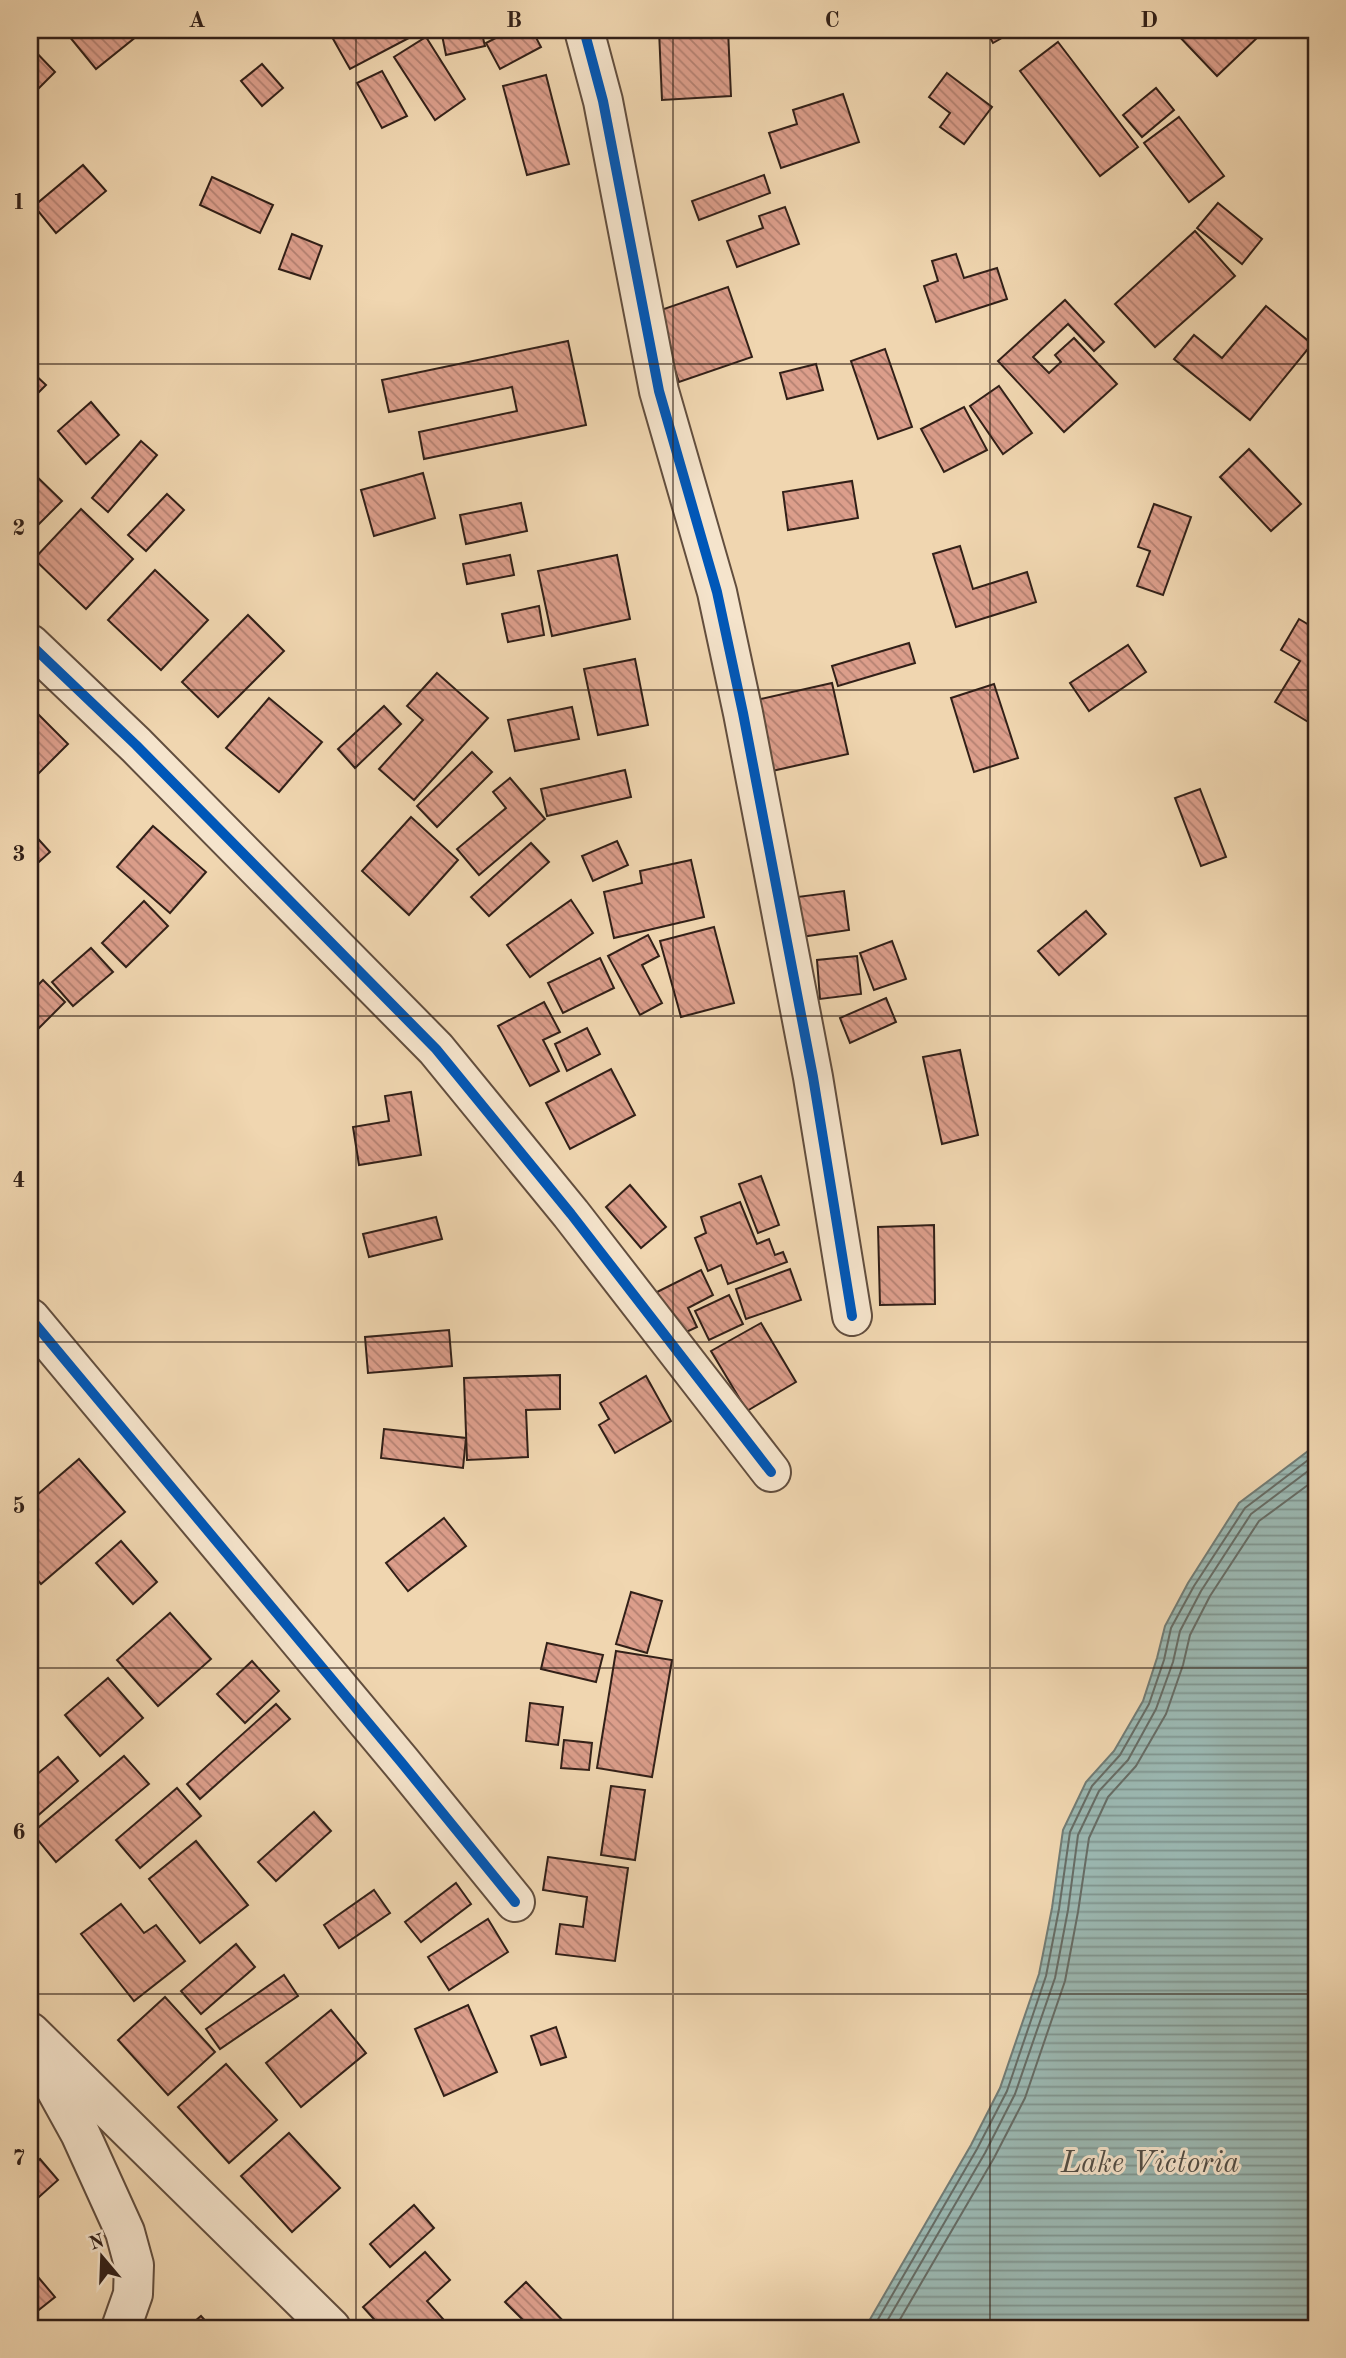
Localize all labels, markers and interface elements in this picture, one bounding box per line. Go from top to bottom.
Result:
text: A [188,9,206,32]
text: B [506,9,522,32]
text: C [824,9,840,32]
text: D [1140,9,1158,32]
text: 1 [12,191,26,214]
text: 2 [12,517,26,540]
text: 3 [12,843,26,866]
text: 4 [12,1169,26,1192]
text: 5 [12,1495,26,1518]
text: 6 [12,1821,26,1844]
text: 7 [12,2147,26,2170]
water label: Lake Victoria [1060,2149,1239,2179]
north arrow [66,2222,136,2292]
text: N [87,2232,108,2255]

